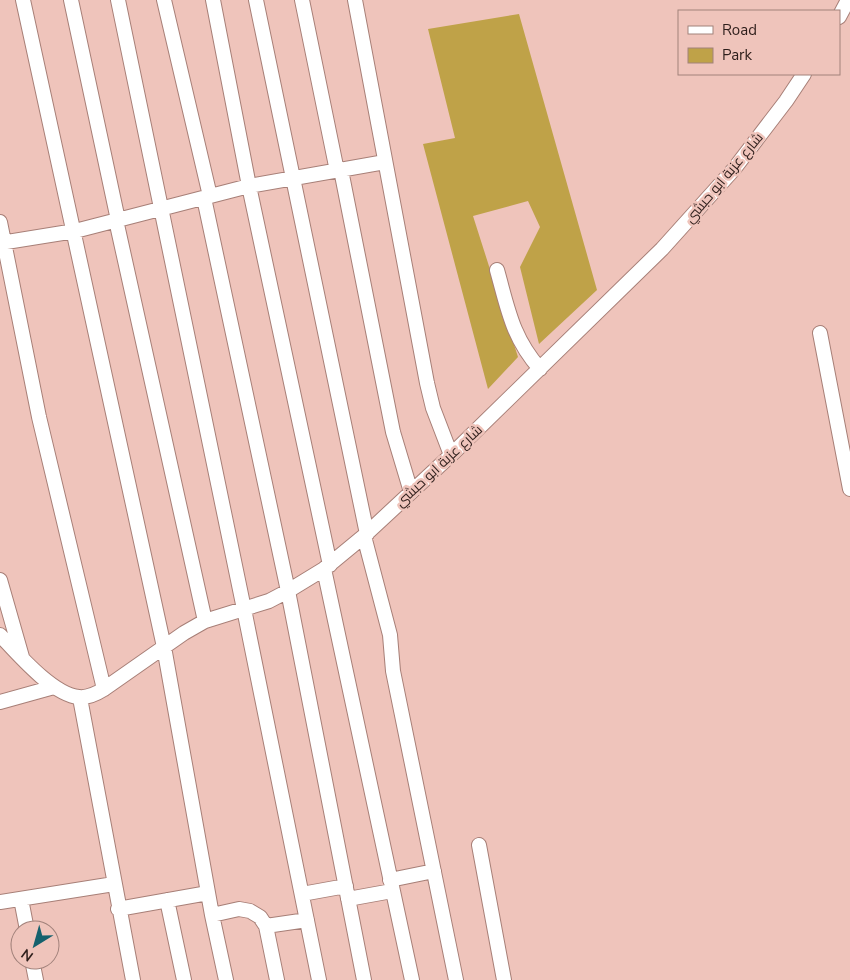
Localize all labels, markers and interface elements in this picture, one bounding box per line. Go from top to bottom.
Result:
legend [678,10,840,75]
text: Road [722,20,757,40]
text: Park [722,45,752,65]
street label: شارع عزبة ابو حبشي [680,129,768,228]
street label: شارع عزبة ابو حبشي [391,421,487,512]
north arrow [10,920,60,970]
text: N [18,944,37,966]

